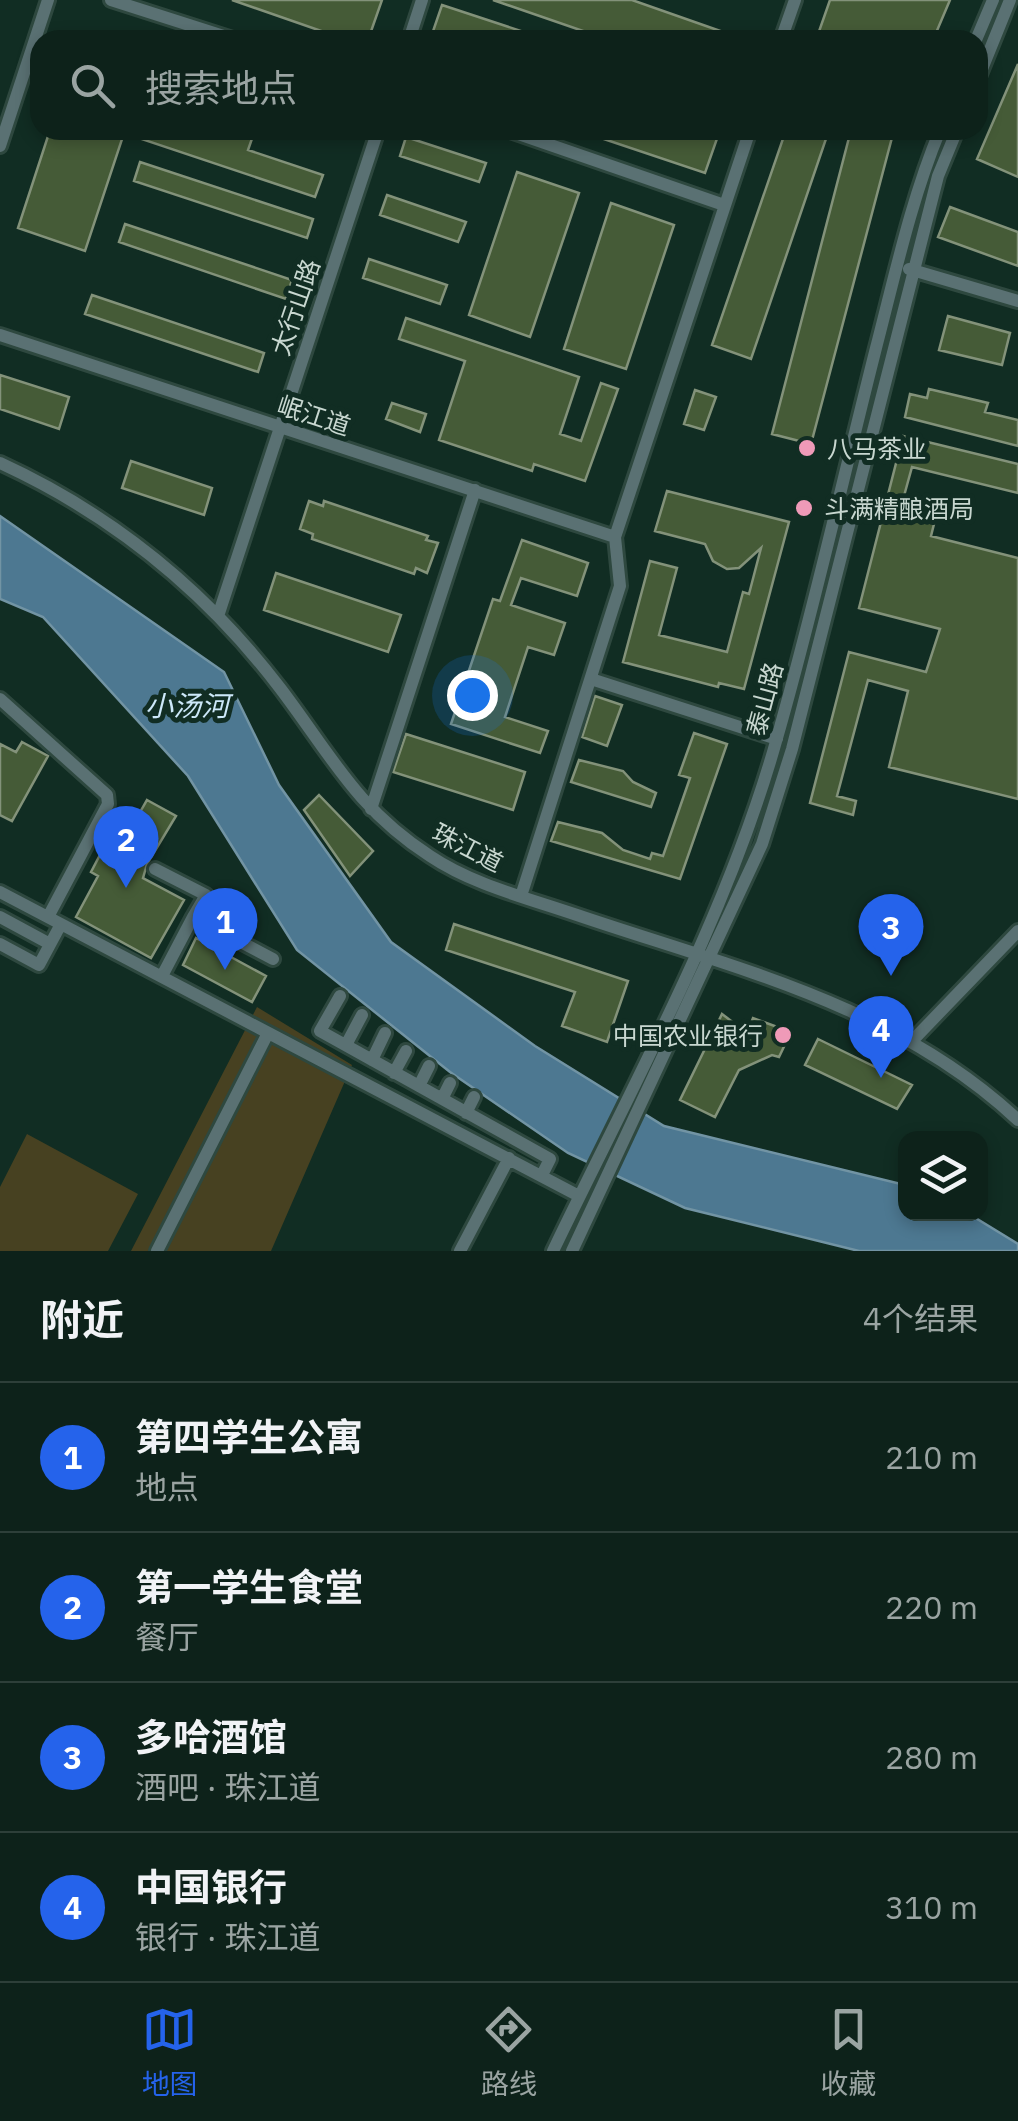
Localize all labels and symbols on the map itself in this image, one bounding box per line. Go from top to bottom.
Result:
street label: 太行山路 [263,254,327,360]
street label: 岷江道 [273,388,355,442]
place label: 八马茶业 [827,432,927,465]
marker: 八马茶业 [796,437,818,459]
place label: 斗满精酿酒局 [824,492,974,525]
marker: 斗满精酿酒局 [793,497,815,519]
street label: 泰山路 [738,658,790,740]
your location [447,670,498,721]
water label: 小汤河 [145,687,234,724]
pin: 2 [94,806,158,888]
street label: 珠江道 [427,815,509,879]
pin: 1 [192,888,258,970]
pin: 3 [858,894,924,976]
pin: 4 [848,996,914,1078]
place label: 中国农业银行 [613,1019,763,1052]
marker: 中国农业银行 [772,1024,794,1046]

